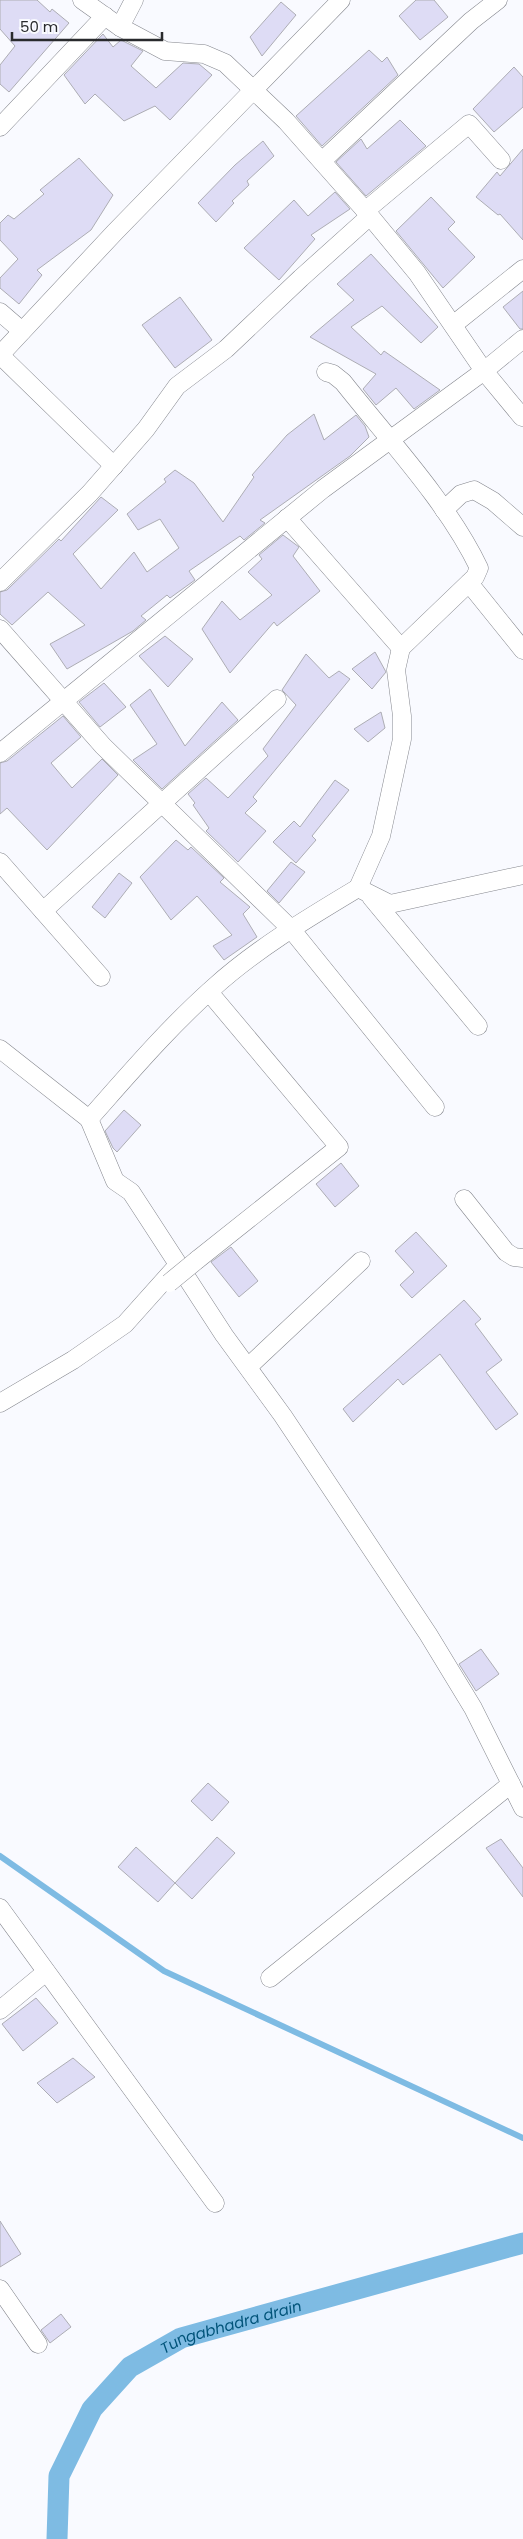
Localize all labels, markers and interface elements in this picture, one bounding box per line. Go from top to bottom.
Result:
scale bar [12,10,162,42]
text: 50 m [20,16,58,37]
water label: Tungabhadra drain [156,2295,304,2358]

